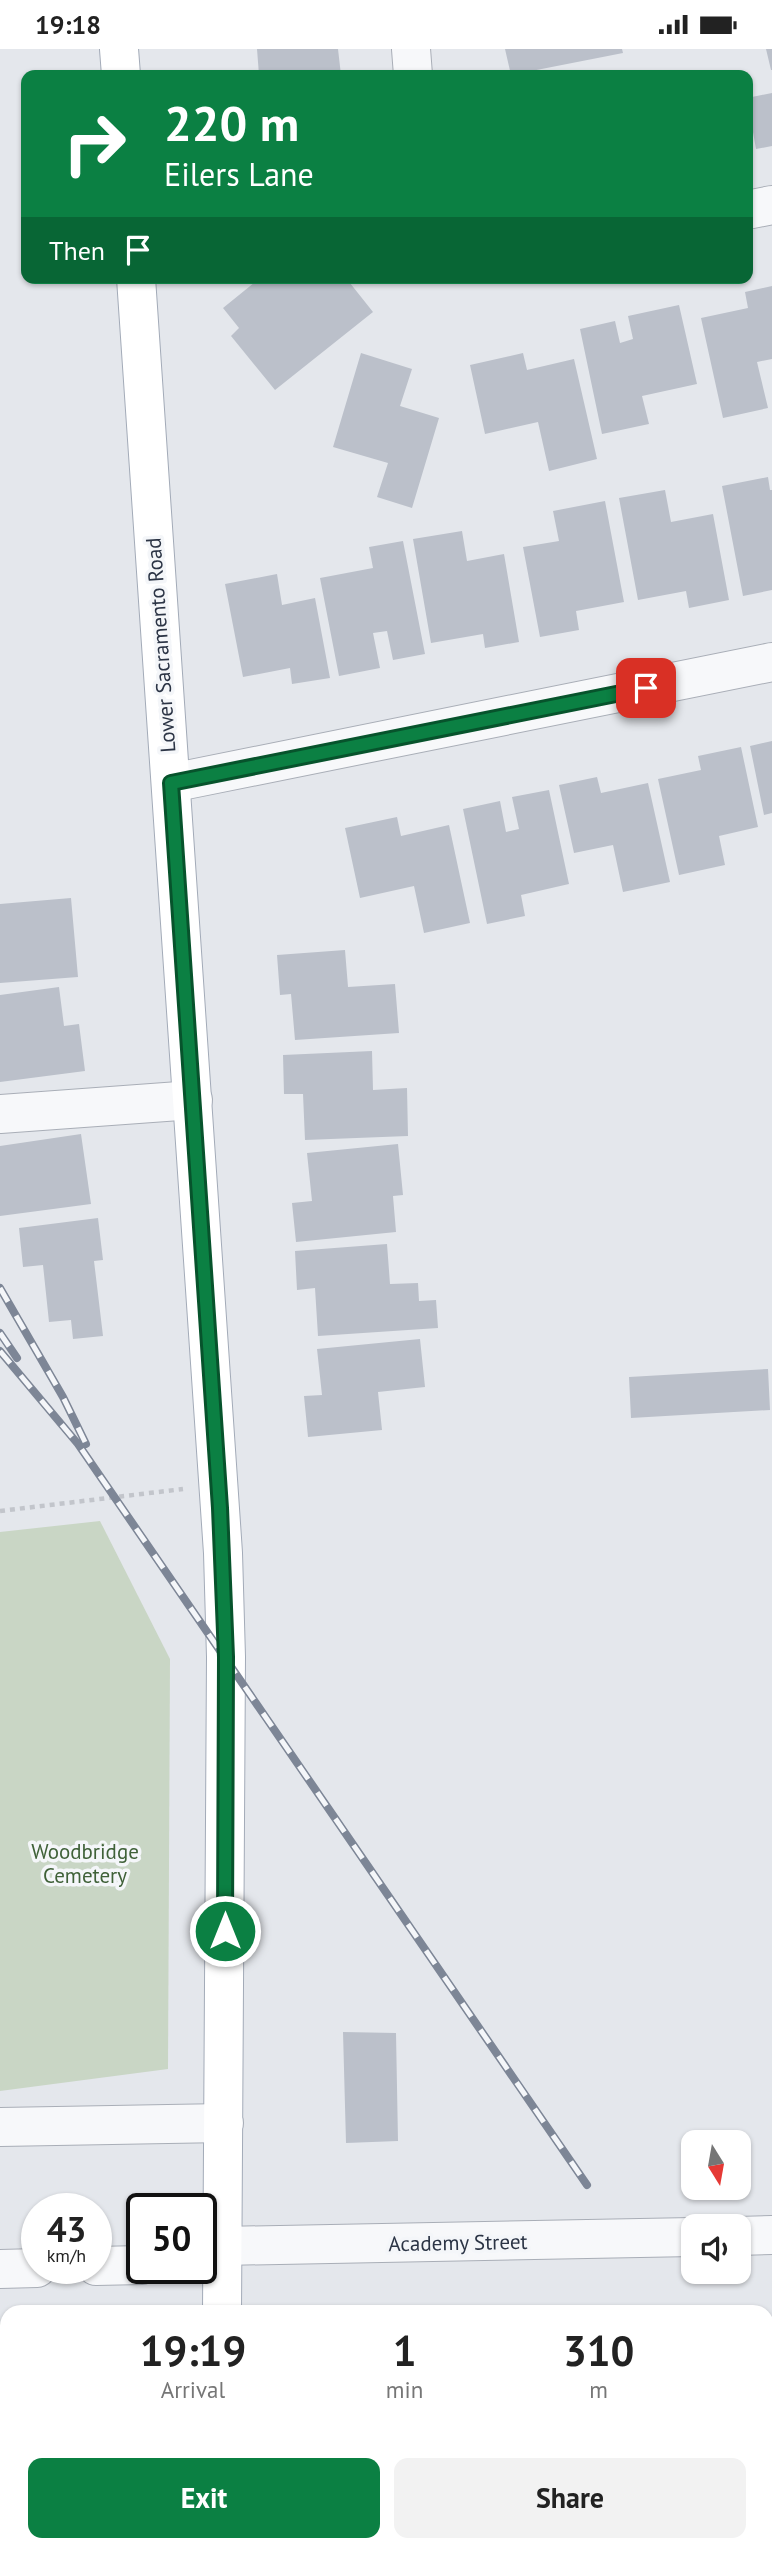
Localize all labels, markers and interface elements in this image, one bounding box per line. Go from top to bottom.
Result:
text: 19:18 [35,8,101,41]
text: 220 m [164,91,299,155]
icon: right [49,98,140,189]
text: Eilers Lane [164,153,314,195]
icon: arrive [119,231,157,269]
text: Then [49,234,105,267]
street label: Lower Sacramento Road [140,537,181,753]
pin [616,658,676,718]
icon: arrive [627,669,665,707]
park label: Woodbridge Cemetery [31,1838,139,1889]
position arrow [188,1894,262,1968]
north arrow [681,2130,751,2200]
map controls [681,2130,751,2284]
speed limit sign: 50 [126,2193,217,2284]
text: 43 [47,2206,86,2252]
button: sound [681,2214,751,2284]
street label: Academy Street [388,2228,528,2257]
text: km/h [47,2244,86,2267]
text: 19:19 [140,2323,246,2378]
text: 1 [393,2323,416,2378]
text: 310 [563,2323,634,2378]
text: Arrival [161,2375,225,2404]
text: min [386,2375,423,2404]
text: m [589,2375,608,2404]
button: Exit [28,2458,380,2538]
button: Share [394,2458,746,2538]

